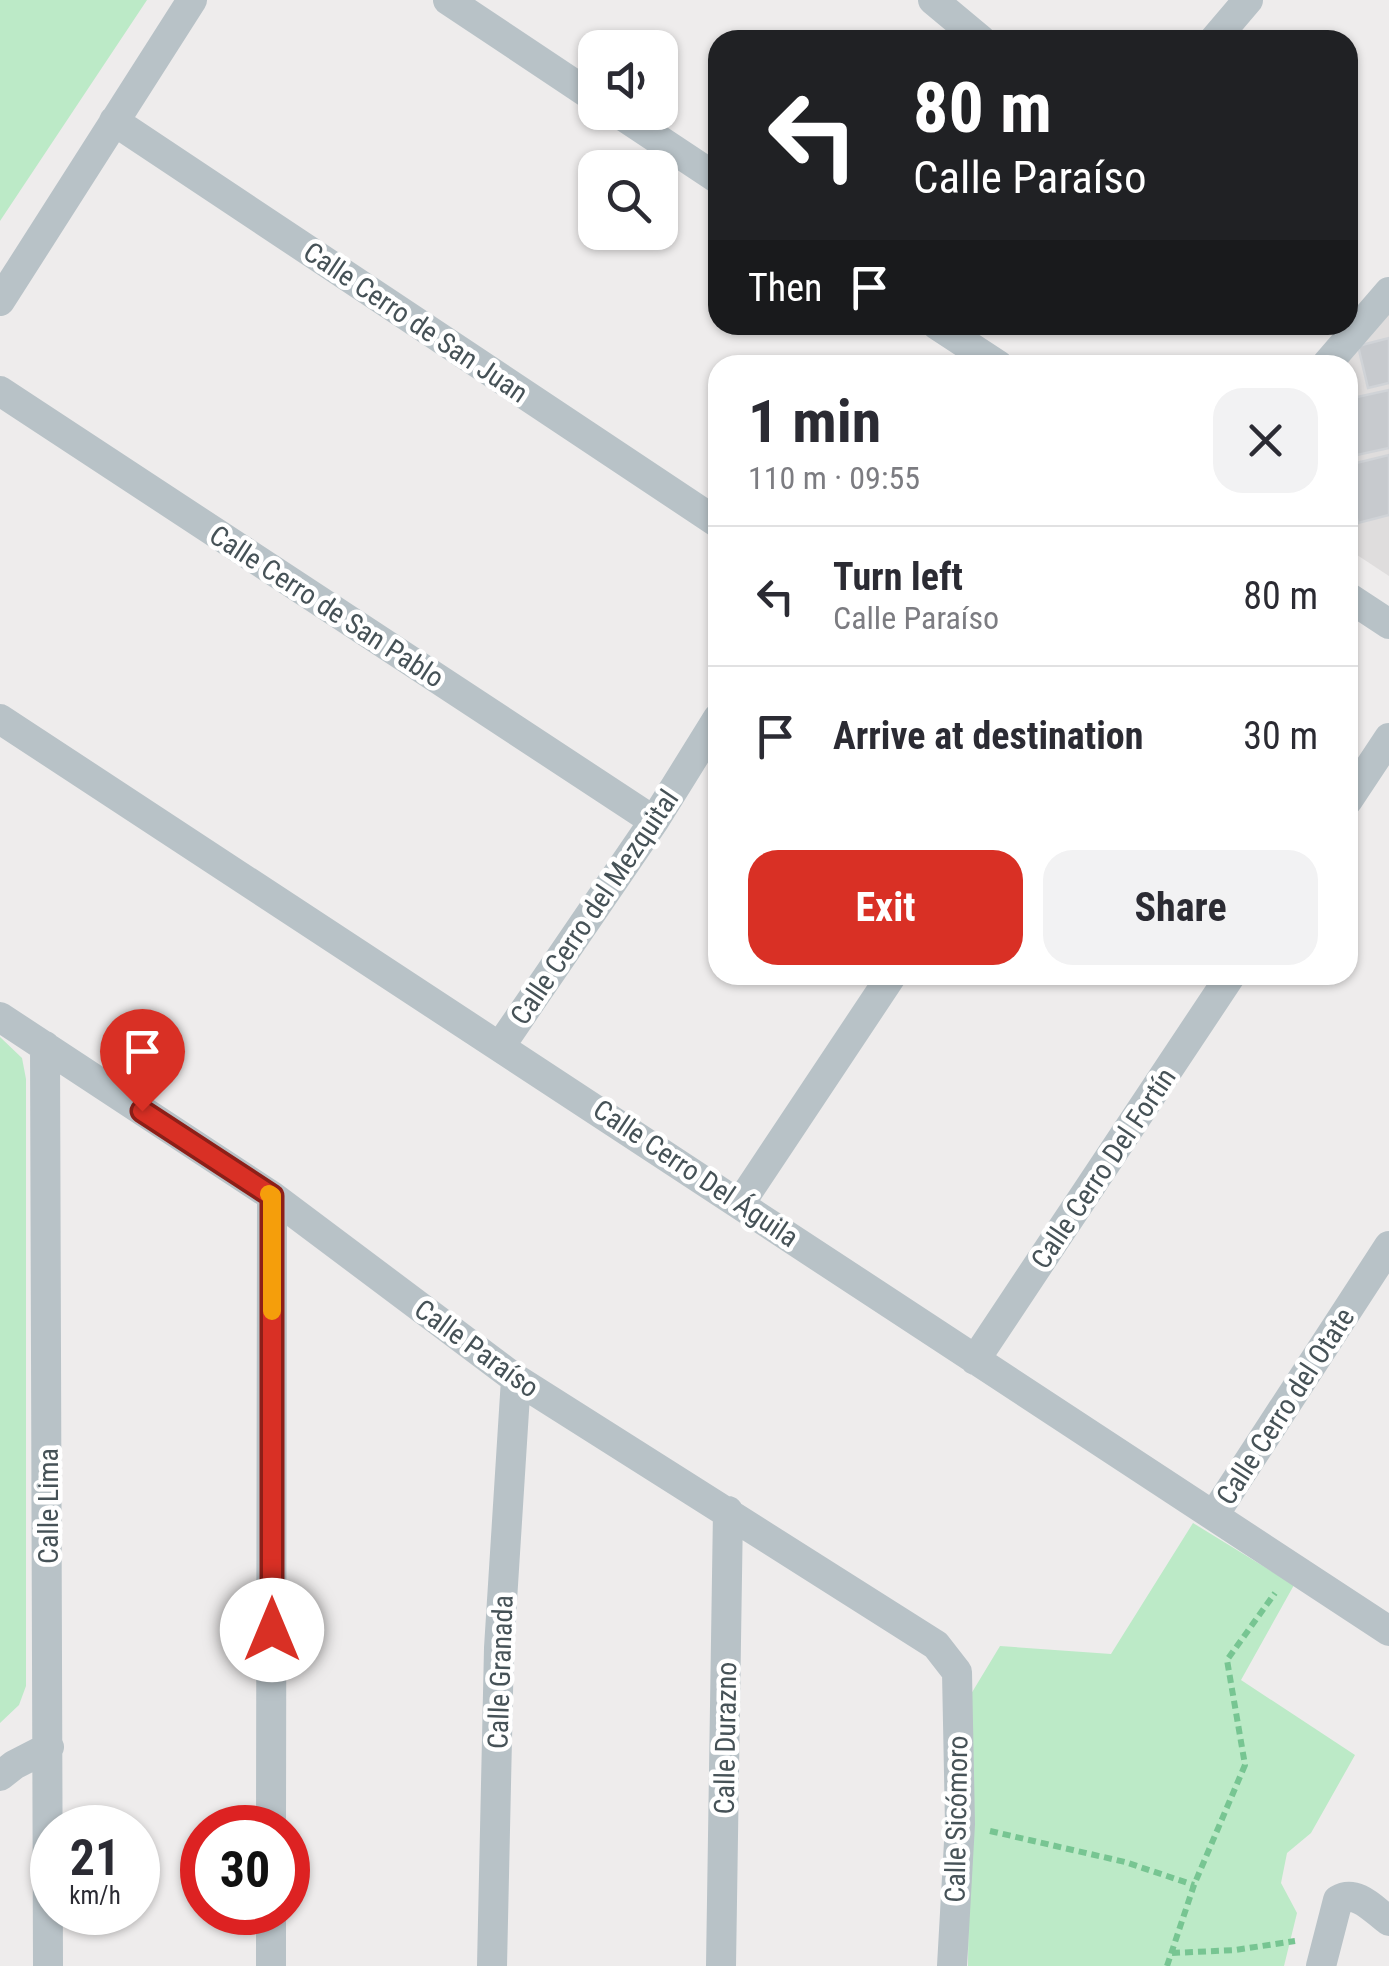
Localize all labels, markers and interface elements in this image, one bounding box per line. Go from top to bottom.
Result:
map controls [578,30,678,250]
button: sound [578,30,678,130]
text: 80 m [913,67,1052,149]
icon: left [748,70,878,200]
button: search [578,150,678,250]
text: Calle Paraíso [913,151,1146,204]
street label: Calle Cerro de San Juan [297,235,534,410]
icon: arrive [842,260,897,315]
text: Then [748,266,822,310]
text: 1 min [748,386,881,457]
button: close [1213,388,1318,493]
text: 110 m · 09:55 [748,459,920,497]
street label: Calle Cerro de San Pablo [204,518,450,694]
text: Turn left [833,555,963,599]
icon: left [748,569,803,624]
text: 80 m [1243,574,1318,618]
text: Calle Paraíso [833,599,999,637]
icon: arrive [748,709,803,764]
text: Arrive at destination [833,714,1143,758]
text: 30 m [1243,714,1318,758]
street label: Calle Cerro del Mezquital [503,784,685,1031]
button: Exit [748,850,1023,965]
button: Share [1043,850,1318,965]
pin [100,1009,185,1112]
icon: arrive [115,1024,170,1079]
street label: Calle Cerro Del Fortín [1024,1062,1183,1275]
street label: Calle Cerro Del Águila [587,1093,804,1254]
street label: Calle Paraíso [408,1292,545,1404]
street label: Calle Cerro del Otate [1210,1302,1361,1511]
street label: Calle Lima [32,1448,65,1564]
position arrow [220,1578,324,1682]
street label: Calle Granada [481,1595,520,1749]
street label: Calle Durazno [708,1661,743,1815]
street label: Calle Sicómoro [939,1735,974,1903]
speed limit sign: 30 [180,1805,310,1935]
text: 21 [70,1829,120,1887]
text: km/h [69,1881,121,1910]

